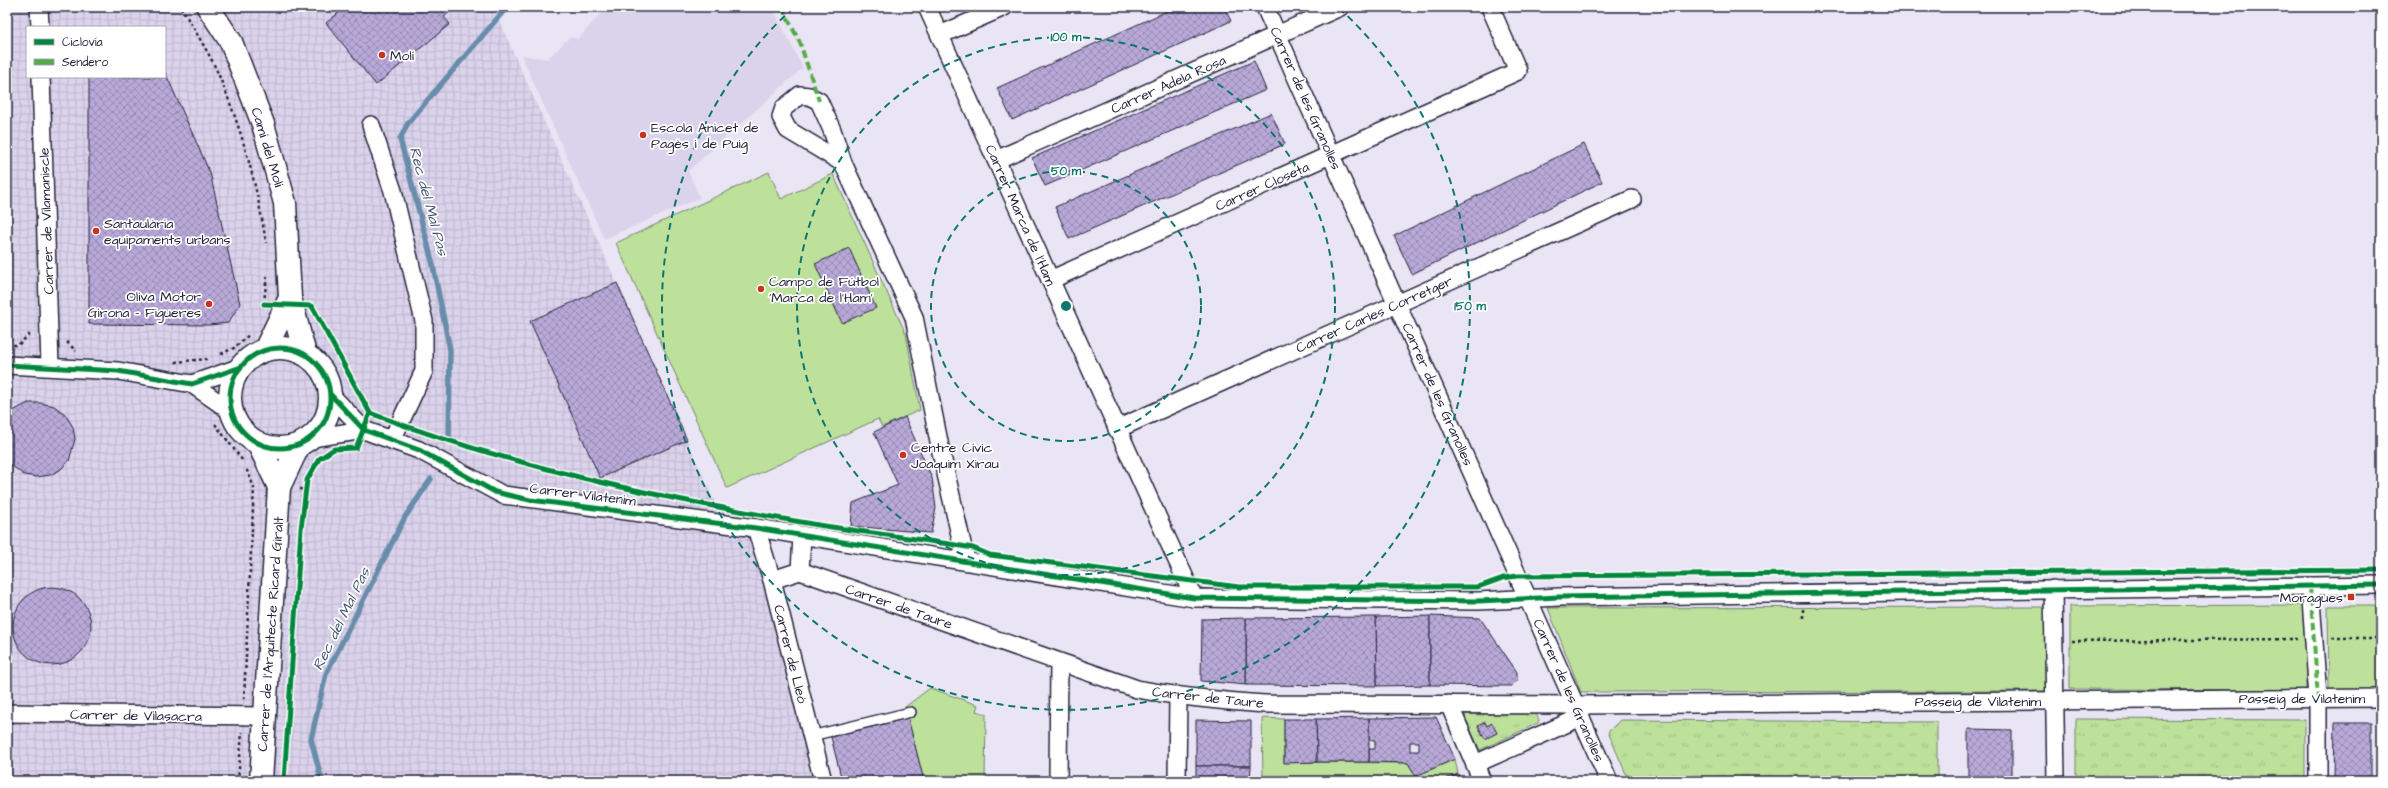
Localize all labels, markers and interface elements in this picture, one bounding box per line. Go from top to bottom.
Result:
street label: Carrer de les Granolles [1265,24,1346,173]
legend [26,26,166,78]
text: 100 m [1051,29,1082,46]
text: Ciclovía [62,34,103,51]
place label: Molí [390,46,415,66]
marker: Molí [377,50,387,60]
street label: Carrer Adela Rosa [1108,51,1229,119]
text: Sendero [62,54,108,71]
street label: Camí del Molí [245,105,289,190]
place label: Escola Anicet de Pagès i de Puig [651,118,759,154]
marker: Escola Anicet de Pagès i de Puig [638,130,648,140]
street label: Carrer Marca de l'Ham [980,142,1060,289]
water label: Rec del Mal Pas [404,145,453,259]
street label: Carrer de Vilamaniscle [34,147,60,295]
street label: Carrer Closeta [1212,157,1313,217]
text: 50 m [1051,163,1082,180]
place label: Santaulària equipaments urbans [104,214,231,250]
marker: Santaulària equipaments urbans [91,226,101,236]
street label: Carrer Carles Corretger [1293,271,1456,359]
place label: Campo de Fútbol 'Marca de l'Ham' [769,272,879,308]
marker: Campo de Fútbol 'Marca de l'Ham' [756,284,766,294]
place label: Oliva Motor Girona - Figueres [88,287,201,323]
text: 150 m [1454,298,1487,315]
marker: Oliva Motor Girona - Figueres [204,299,214,309]
centre of rings [1059,299,1073,313]
street label: Carrer de les Granolles [1397,320,1478,469]
place label: Centre Cívic Joaquim Xirau [911,438,999,474]
marker: Centre Cívic Joaquim Xirau [898,450,908,460]
street label: Carrer Vilatenim [529,479,637,511]
street label: Carrer de l'Arquitecte Ricard Giralt [253,516,289,752]
water label: Rec del Mal Pas [308,563,376,674]
street label: Carrer de Taure [842,579,955,635]
place label: Moragues [2280,588,2343,608]
marker: Moragues [2346,592,2356,602]
street label: Carrer de Lleó [768,603,812,706]
street label: Carrer de les Granolles [1528,616,1609,765]
street label: Carrer de Taure [1151,682,1265,714]
street label: Passeig de Vilatenim [2239,689,2365,709]
street label: Passeig de Vilatenim [1915,692,2041,712]
street label: Carrer de Vilasacra [70,705,202,727]

